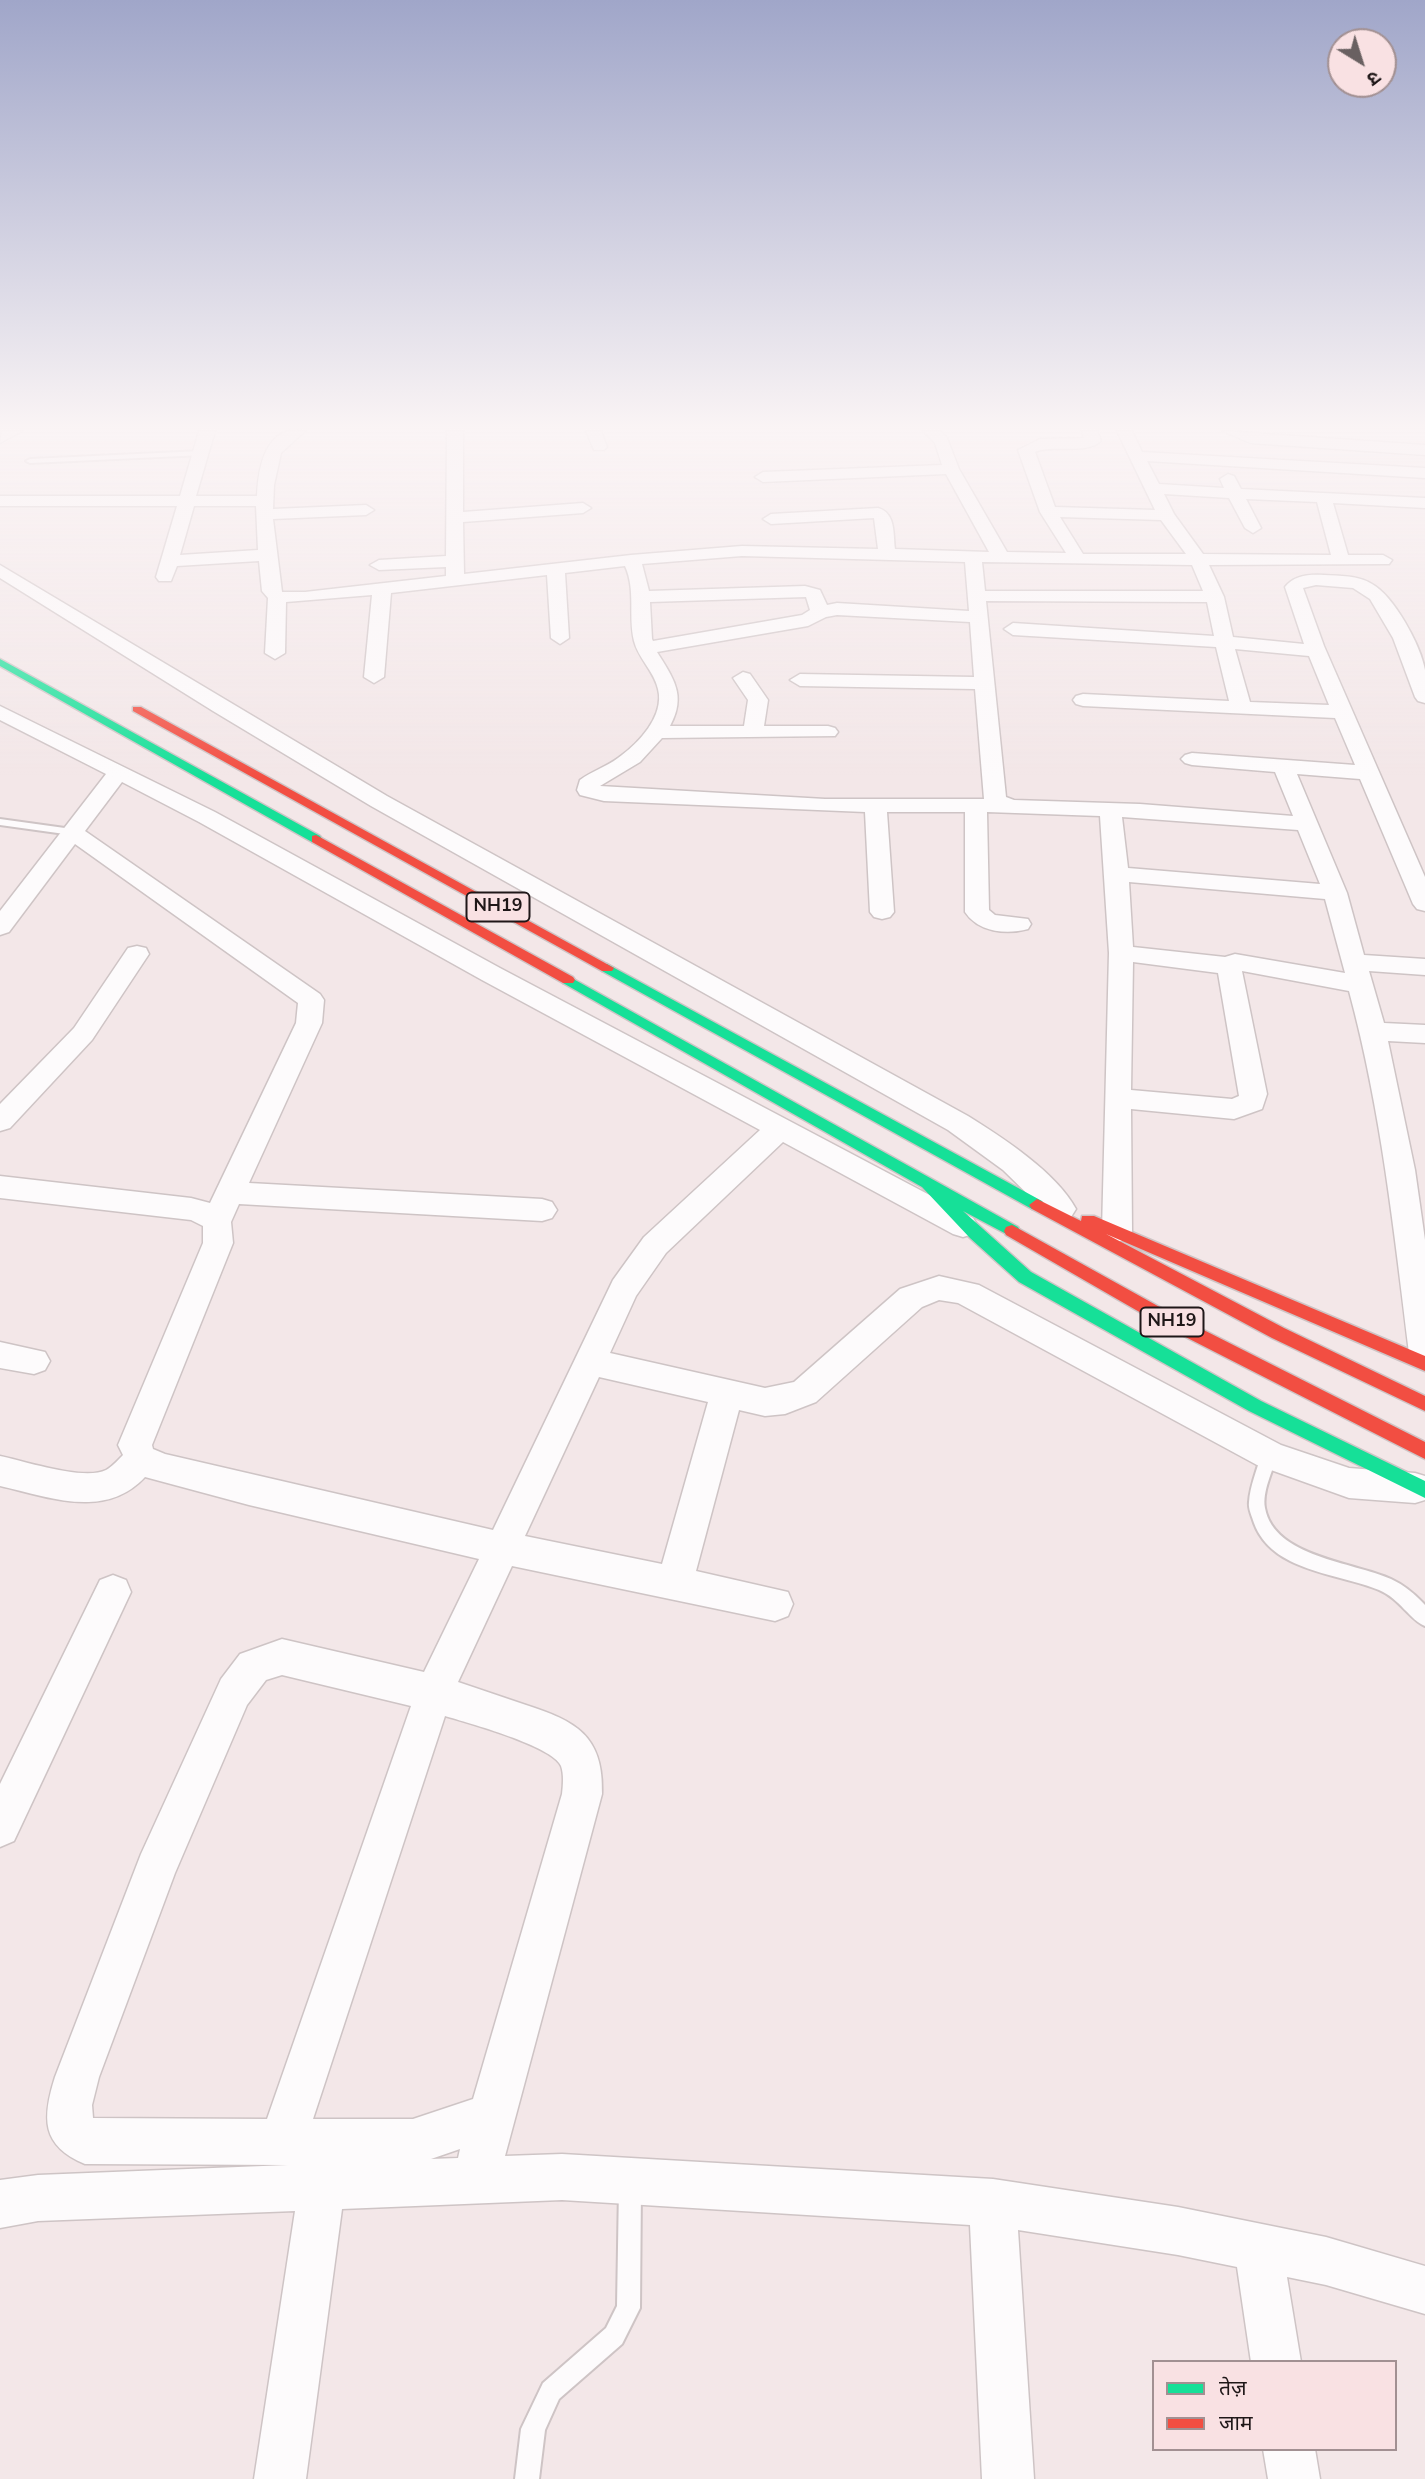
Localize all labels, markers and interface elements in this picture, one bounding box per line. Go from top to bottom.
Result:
north arrow [1327,28,1397,98]
text: उ [1361,64,1386,92]
road number: NH19 [466,893,530,922]
road number: NH19 [1140,1308,1204,1336]
legend [1152,2360,1397,2451]
text: तेज़ [1219,2374,1247,2402]
text: जाम [1219,2409,1253,2437]

